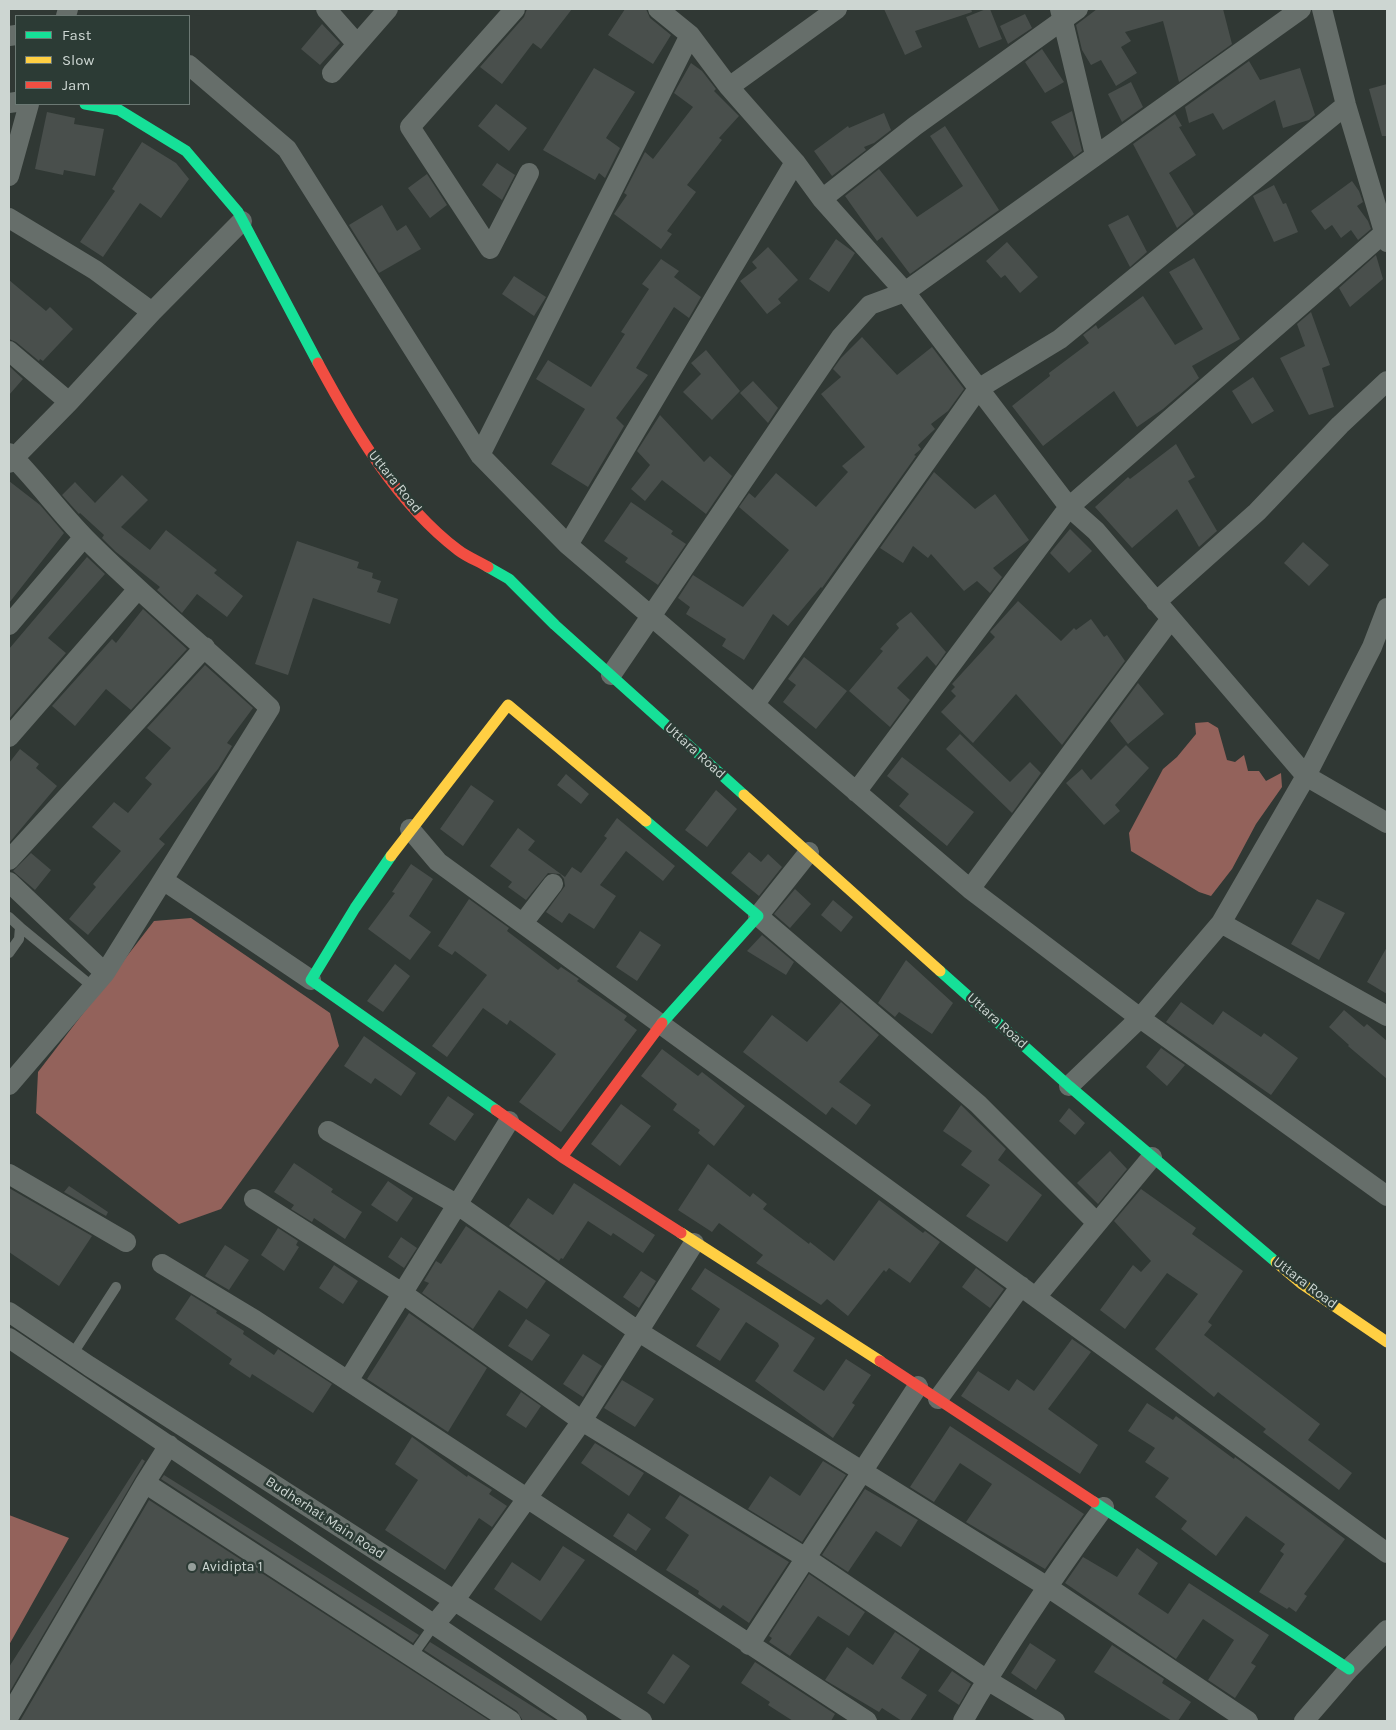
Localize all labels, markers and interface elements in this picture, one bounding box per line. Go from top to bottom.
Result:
legend [15,15,190,105]
text: Fast [62,26,91,44]
text: Slow [62,51,94,69]
text: Jam [62,76,90,94]
street label: Uttara Road [365,447,425,517]
street label: Uttara Road [661,719,729,783]
street label: Uttara Road [963,989,1031,1053]
street label: Uttara Road [1270,1254,1340,1312]
street label: Budherhat Main Road [262,1473,388,1563]
place label: Avidipta 1 [202,1559,263,1575]
marker: Avidipta 1 [186,1561,198,1573]

